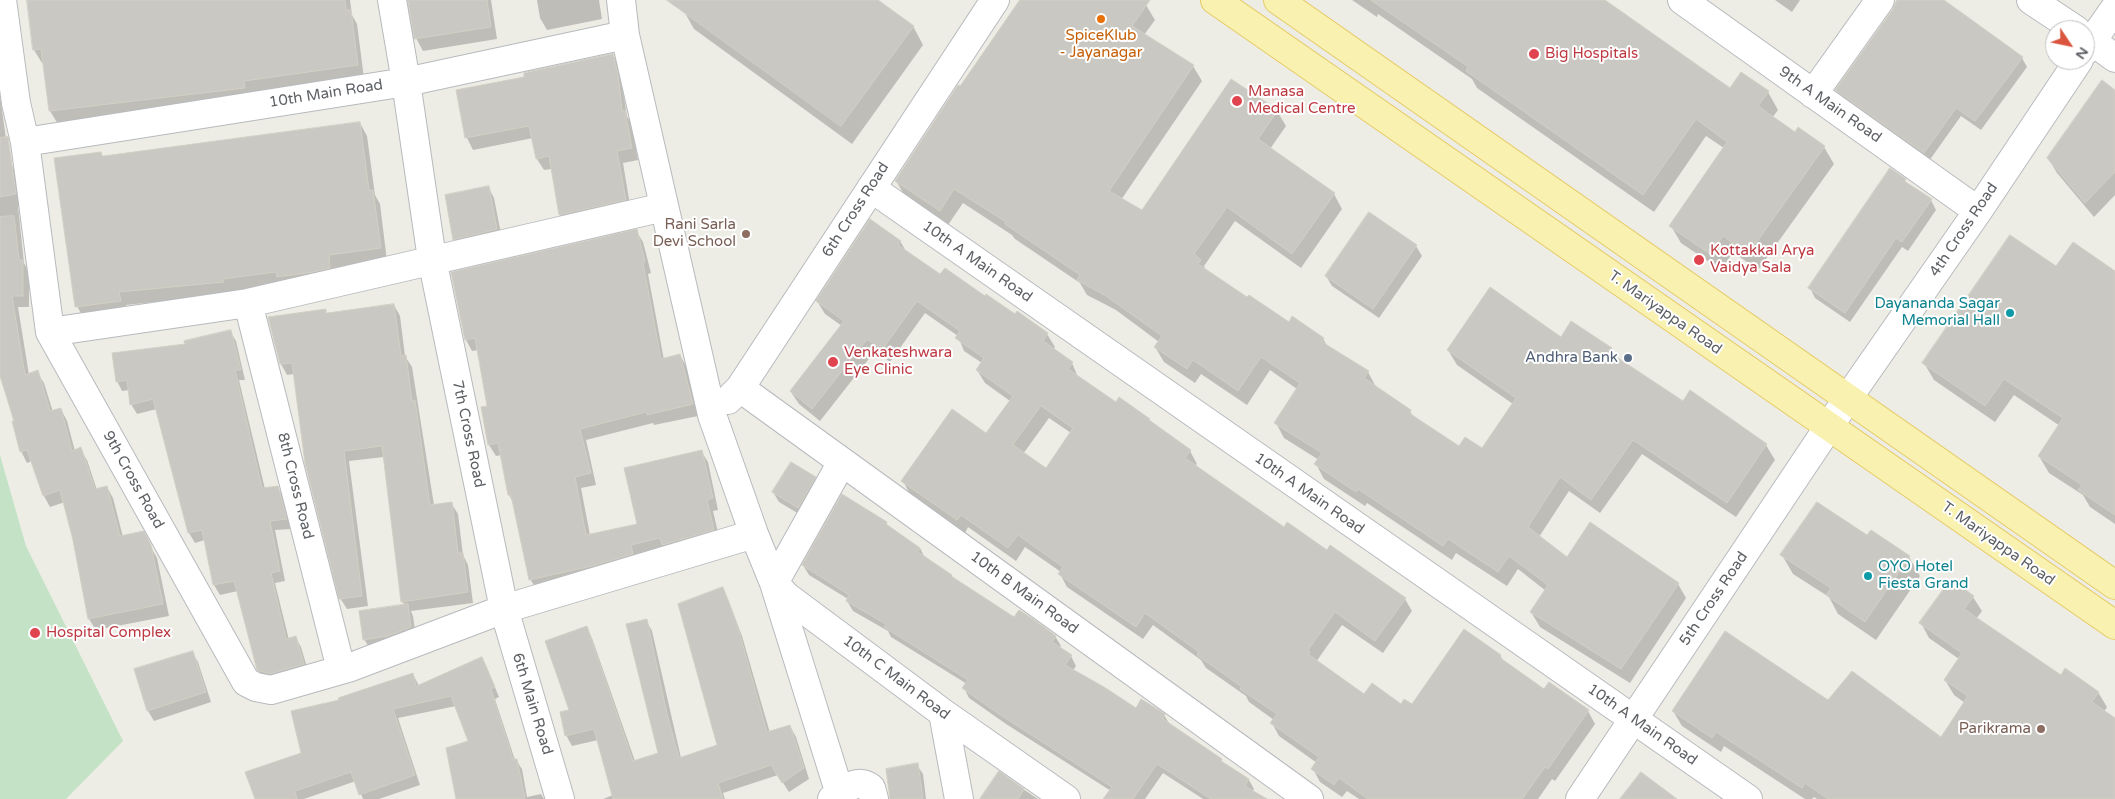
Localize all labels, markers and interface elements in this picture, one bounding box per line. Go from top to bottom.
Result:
marker: SpiceKlub - Jayanagar [1095,13,1107,25]
north arrow [2045,20,2095,70]
place label: SpiceKlub - Jayanagar [1060,27,1142,62]
text: N [2072,44,2092,63]
place label: Big Hospitals [1545,45,1638,63]
marker: Big Hospitals [1527,47,1541,61]
street label: 9th A Main Road [1775,63,1885,147]
street label: 10th Main Road [268,76,384,112]
place label: Manasa Medical Centre [1248,83,1355,118]
marker: Manasa Medical Centre [1230,94,1244,108]
street label: 6th Cross Road [819,159,893,261]
street label: 4th Cross Road [1926,180,2002,280]
place label: Rani Sarla Devi School [653,216,736,251]
street label: 10th A Main Road [919,217,1035,307]
marker: Rani Sarla Devi School [740,228,752,240]
place label: Kottakkal Arya Vaidya Sala [1710,242,1815,277]
marker: Kottakkal Arya Vaidya Sala [1692,253,1706,267]
street label: T. Mariyappa Road [1605,267,1725,359]
place label: Dayananda Sagar Memorial Hall [1874,295,2000,330]
marker: Dayananda Sagar Memorial Hall [2004,307,2016,319]
place label: Venkateshwara Eye Clinic [844,344,952,379]
place label: Andhra Bank [1525,349,1618,367]
marker: Andhra Bank [1622,352,1634,364]
marker: Venkateshwara Eye Clinic [826,355,840,369]
street label: 7th Cross Road [448,379,488,489]
street label: 9th Cross Road [99,428,167,532]
street label: 8th Cross Road [273,431,317,541]
street label: 10th A Main Road [1251,449,1367,539]
street label: T. Mariyappa Road [1938,498,2058,590]
street label: 10th B Main Road [966,548,1082,638]
street label: 5th Cross Road [1676,549,1752,649]
place label: OYO Hotel Fiesta Grand [1878,558,1969,593]
marker: OYO Hotel Fiesta Grand [1862,570,1874,582]
place label: Hospital Complex [46,624,171,642]
marker: Hospital Complex [28,626,42,640]
street label: 10th C Main Road [839,632,953,724]
street label: 6th Main Road [508,651,556,757]
street label: 10th A Main Road [1584,680,1700,770]
place label: Parikrama [1959,720,2031,738]
marker: Parikrama [2035,723,2047,735]

